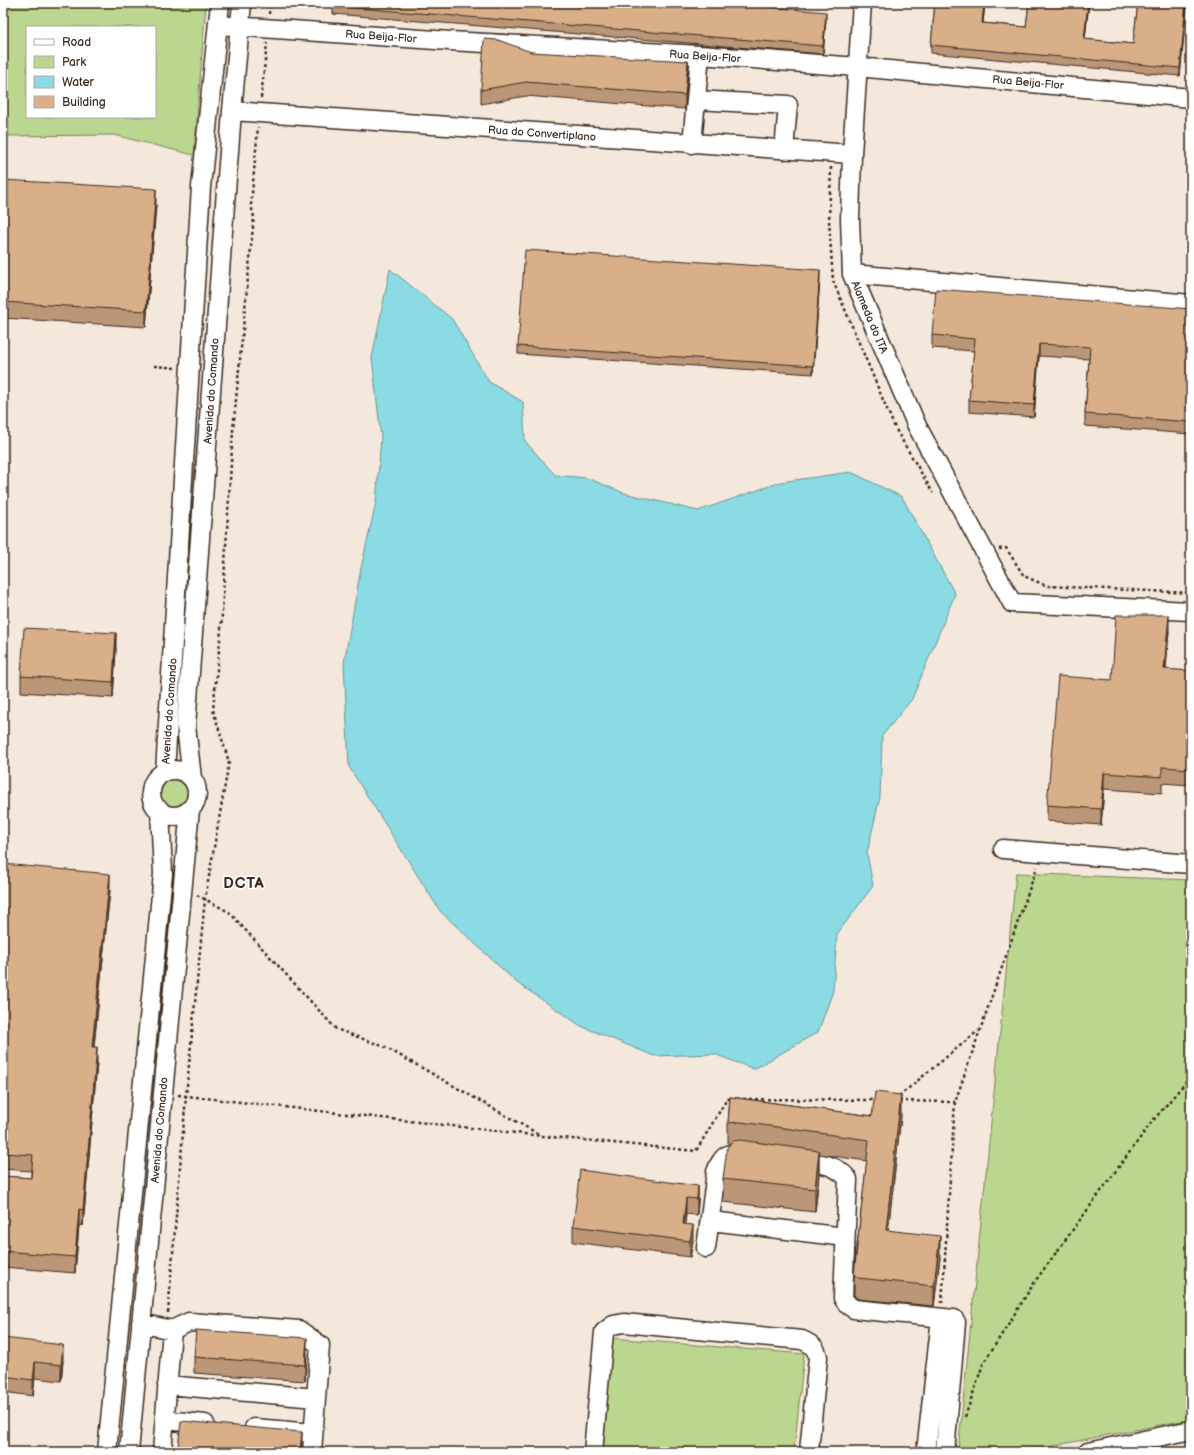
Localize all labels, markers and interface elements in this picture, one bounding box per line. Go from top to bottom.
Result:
legend [26,26,156,118]
street label: Rua Beija-Flor [345,28,418,46]
text: Road [62,35,91,50]
street label: Rua Beija-Flor [669,48,742,66]
text: Park [62,55,86,70]
street label: Rua Beija-Flor [992,73,1065,92]
text: Water [62,75,94,90]
text: Building [62,95,106,110]
street label: Rua do Convertiplano [488,123,596,144]
street label: Alameda do ITA [848,279,891,356]
street label: Avenida do Comando [201,338,222,444]
street label: Avenida do Comando [159,658,180,764]
district label: DCTA [223,874,265,893]
street label: Avenida do Comando [148,1077,171,1183]

